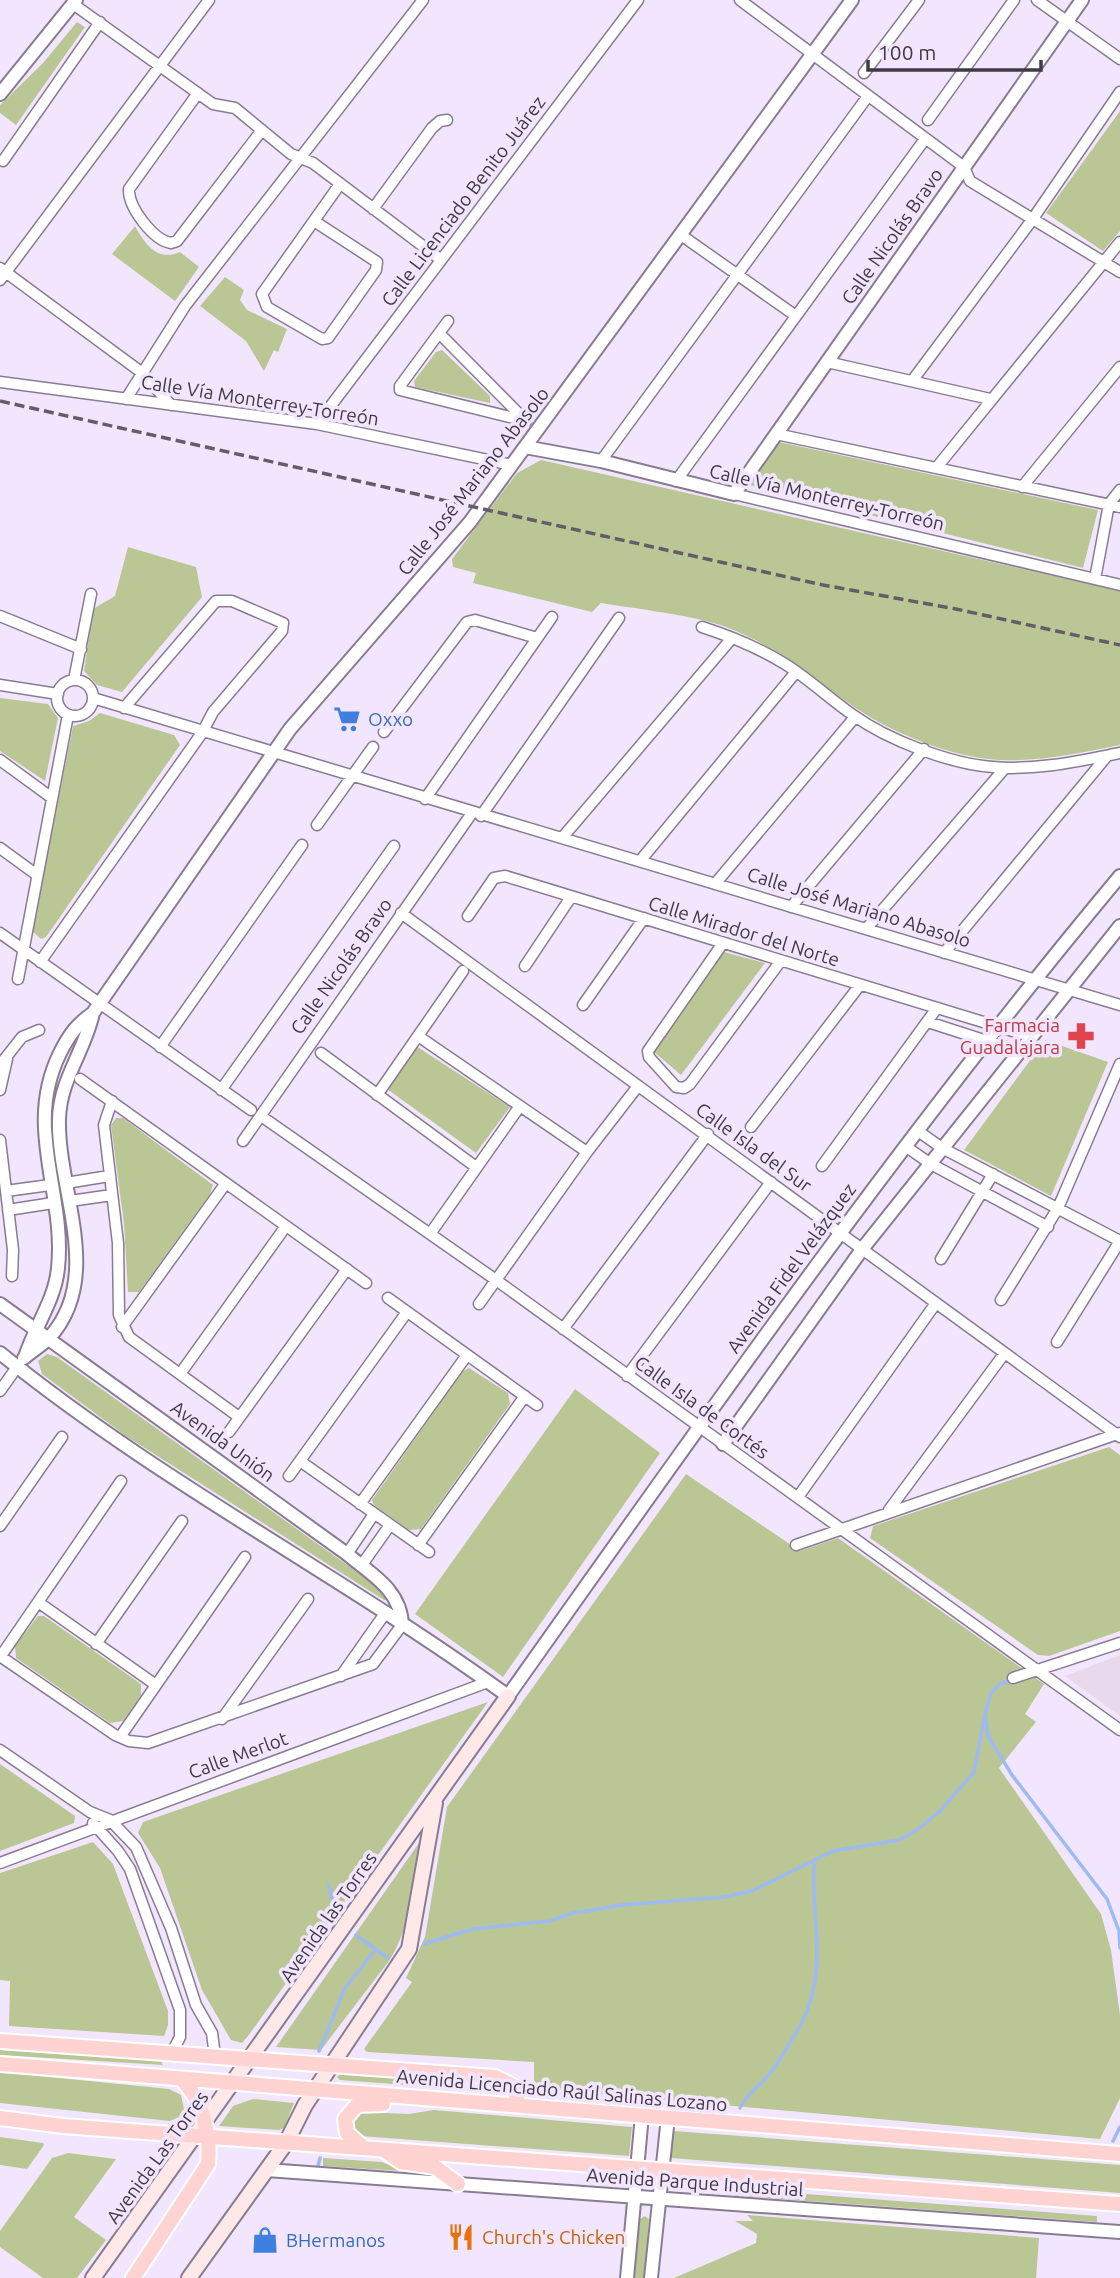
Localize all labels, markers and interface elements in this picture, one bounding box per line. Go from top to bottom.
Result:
scale bar [868,28,1041,72]
text: 100 m [878,40,936,64]
street label: Calle Licenciado Benito Juárez [377,91,549,311]
street label: Calle Nicolás Bravo [837,164,947,308]
street label: Calle Vía Monterrey-Torreón [140,370,380,430]
street label: Calle José Mariano Abasolo [393,383,553,579]
street label: Calle Vía Monterrey-Torreón [707,459,947,535]
supermarket icon: Oxxo [332,704,362,734]
place label: Oxxo [368,708,413,730]
street label: Calle José Mariano Abasolo [745,862,973,952]
street label: Calle Mirador del Norte [646,891,842,971]
street label: Calle Nicolás Bravo [286,894,396,1038]
place label: Farmacia Guadalajara [960,1014,1060,1058]
pharmacy icon: Farmacia Guadalajara [1066,1021,1096,1051]
street label: Calle Isla del Sur [692,1098,816,1196]
street label: Avenida Fidel Velázquez [722,1179,860,1357]
street label: Calle Isla de Cortés [631,1351,773,1463]
street label: Avenida Unión [167,1396,279,1486]
street label: Calle Merlot [185,1727,291,1783]
street label: Avenida las Torres [275,1848,381,1986]
street label: Avenida Licenciado Raúl Salinas Lozano [396,2065,728,2115]
street label: Avenida Las Torres [102,2086,212,2228]
street label: Avenida Parque Industrial [586,2163,804,2201]
restaurant icon: Church's Chicken [446,2222,476,2252]
shop icon: BHermanos [250,2225,280,2255]
place label: Church's Chicken [482,2226,625,2248]
place label: BHermanos [286,2229,385,2251]

